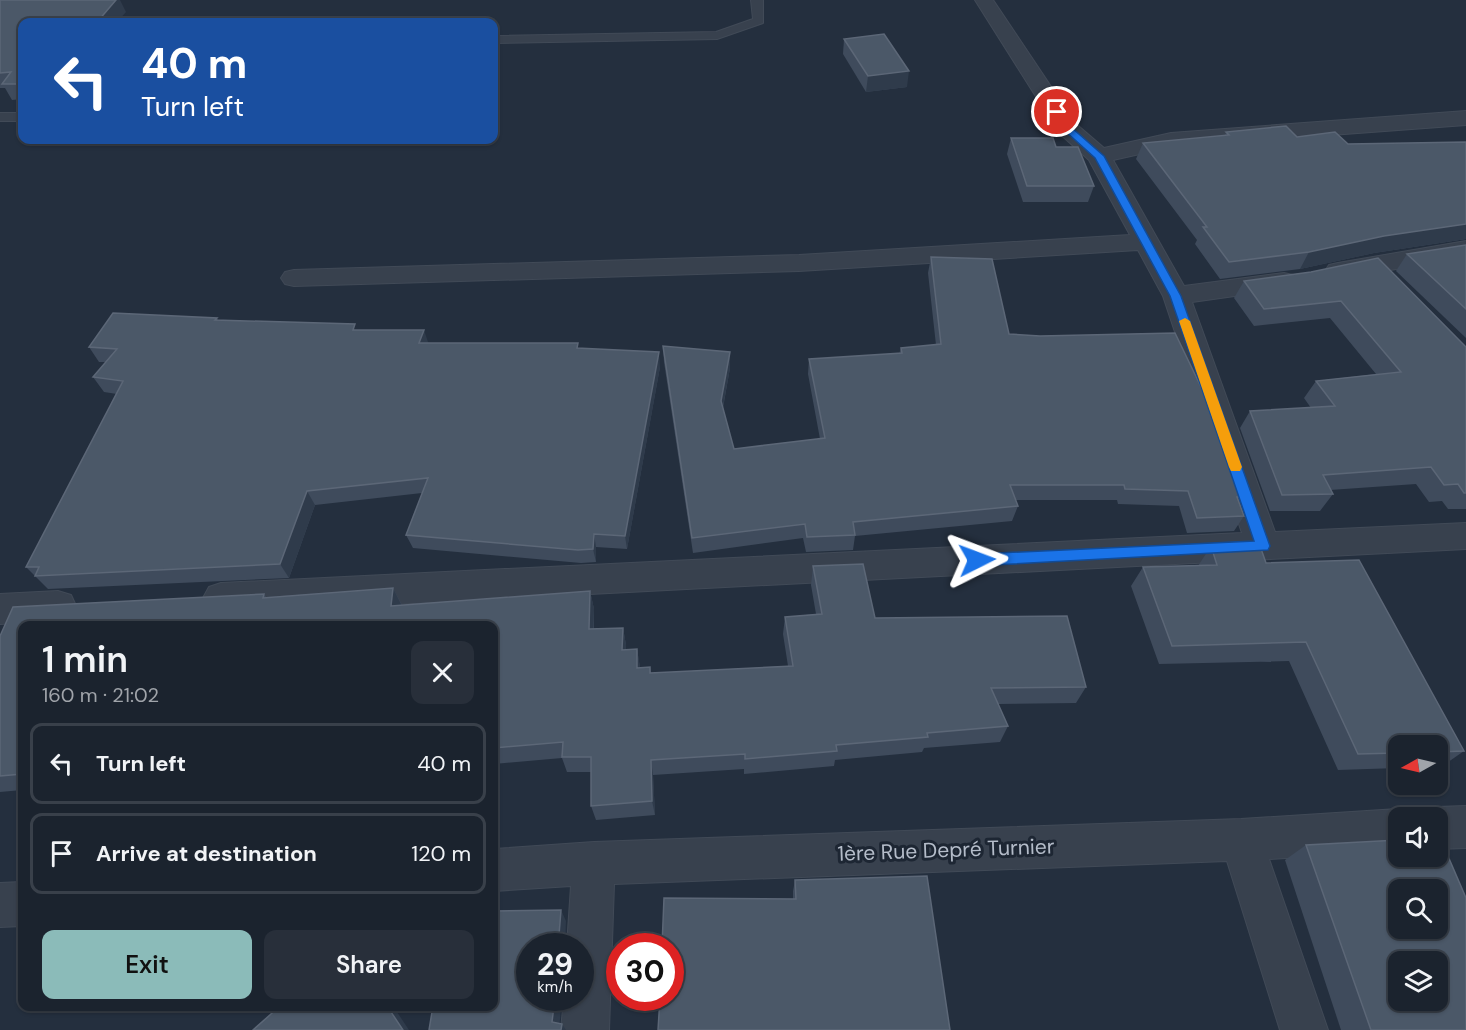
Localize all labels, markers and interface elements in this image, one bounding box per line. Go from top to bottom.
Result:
text: 40 m [141,36,247,91]
icon: left [42,42,120,120]
pin [1031,86,1082,137]
text: Turn left [141,89,244,124]
icon: arrive [1040,95,1073,128]
position arrow [945,528,1009,592]
text: 1 min [42,636,128,683]
button: close [411,641,474,704]
text: 160 m · 21:02 [42,682,159,708]
north arrow [1388,735,1448,795]
map controls [1388,735,1448,1011]
icon: left [45,747,78,780]
text: Turn left [96,749,186,778]
text: 40 m [417,749,471,778]
button: sound [1388,807,1448,867]
street label: 1ère Rue Depré Turnier [837,832,1055,868]
icon: arrive [45,837,78,870]
text: Arrive at destination [96,839,317,868]
text: 120 m [411,839,471,868]
button: search [1388,879,1448,939]
button: Exit [42,930,252,999]
button: Share [264,930,474,999]
speed limit sign: 30 [606,933,684,1011]
text: 29 [537,945,573,984]
button: layers [1388,951,1448,1011]
text: km/h [537,977,573,997]

